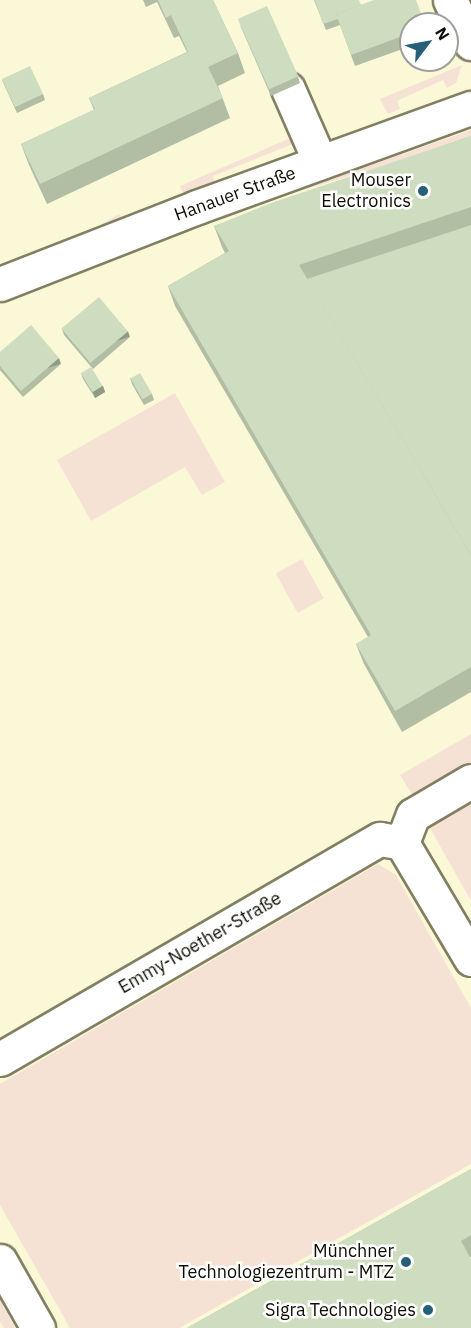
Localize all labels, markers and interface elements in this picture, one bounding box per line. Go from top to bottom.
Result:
north arrow [399,12,459,72]
text: N [431,23,454,44]
street label: Hanauer Straße [171,162,299,226]
place label: Mouser Electronics [321,170,411,213]
marker: Mouser Electronics [416,184,430,198]
street label: Emmy-Noether-Straße [115,888,285,998]
place label: Münchner Technologiezentrum - MTZ [178,1241,394,1284]
marker: Münchner Technologiezentrum - MTZ [399,1255,413,1269]
place label: Sigra Technologies [265,1299,416,1321]
marker: Sigra Technologies [421,1303,435,1317]

